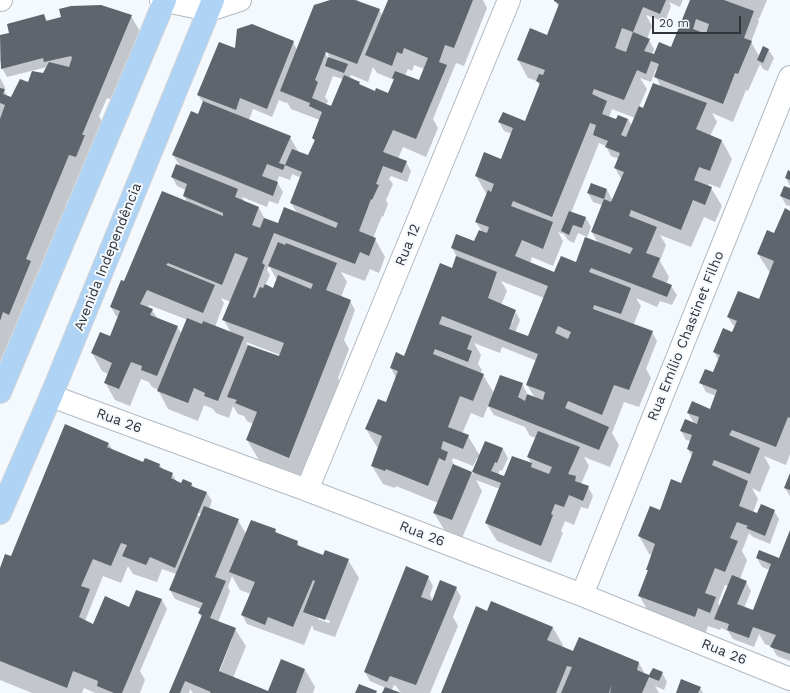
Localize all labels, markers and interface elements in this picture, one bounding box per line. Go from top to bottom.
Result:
scale bar [654,8,743,34]
text: 20 m [659,16,689,30]
street label: Avenida Independência [71,181,145,333]
street label: Rua 12 [392,221,424,269]
street label: Rua Emílio Chastinet Filho [644,249,728,423]
street label: Rua 26 [94,405,144,437]
street label: Rua 26 [397,518,447,550]
street label: Rua 26 [699,635,749,669]

